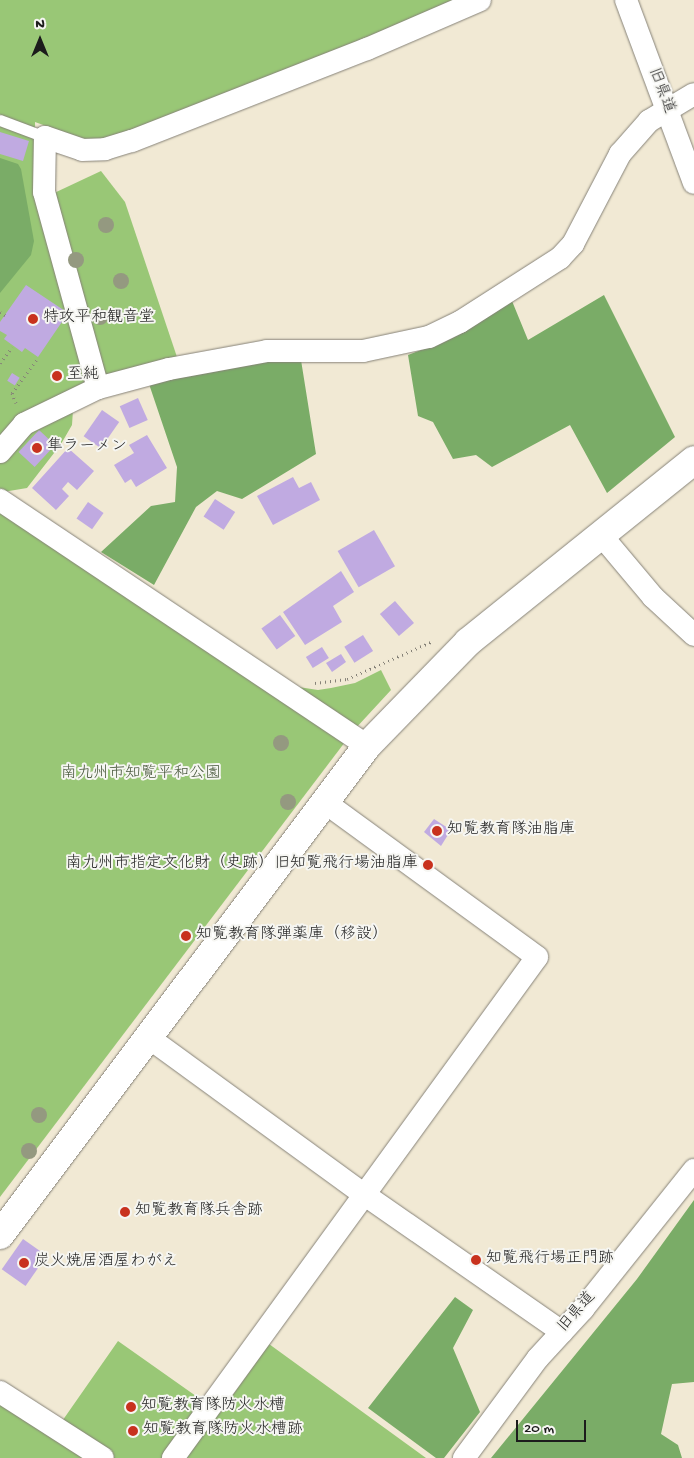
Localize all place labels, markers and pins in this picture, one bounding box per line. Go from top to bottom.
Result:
place label: 特攻平和観音堂 [43,309,155,329]
marker: 特攻平和観音堂 [27,313,39,325]
place label: 至純 [67,366,99,386]
marker: 至純 [51,370,63,382]
place label: 隼ラーメン [47,438,127,458]
marker: 隼ラーメン [31,442,43,454]
place label: 知覧教育隊油脂庫 [447,821,575,841]
marker: 知覧教育隊油脂庫 [431,825,443,837]
place label: 南九州市指定文化財（史跡）旧知覧飛行場油脂庫 [66,855,418,875]
marker: 南九州市指定文化財（史跡）旧知覧飛行場油脂庫 [422,859,434,871]
place label: 知覧教育隊弾薬庫（移設） [196,926,388,946]
marker: 知覧教育隊弾薬庫（移設） [180,930,192,942]
place label: 知覧教育隊兵舎跡 [135,1202,263,1222]
marker: 知覧教育隊兵舎跡 [119,1206,131,1218]
place label: 知覧飛行場正門跡 [486,1250,614,1270]
place label: 炭火焼居酒屋わがえ [34,1253,178,1273]
marker: 知覧飛行場正門跡 [470,1254,482,1266]
marker: 炭火焼居酒屋わがえ [18,1257,30,1269]
place label: 知覧教育隊防火水槽 [141,1397,285,1417]
marker: 知覧教育隊防火水槽 [125,1401,137,1413]
place label: 知覧教育隊防火水槽跡 [143,1421,303,1441]
marker: 知覧教育隊防火水槽跡 [127,1425,139,1437]

